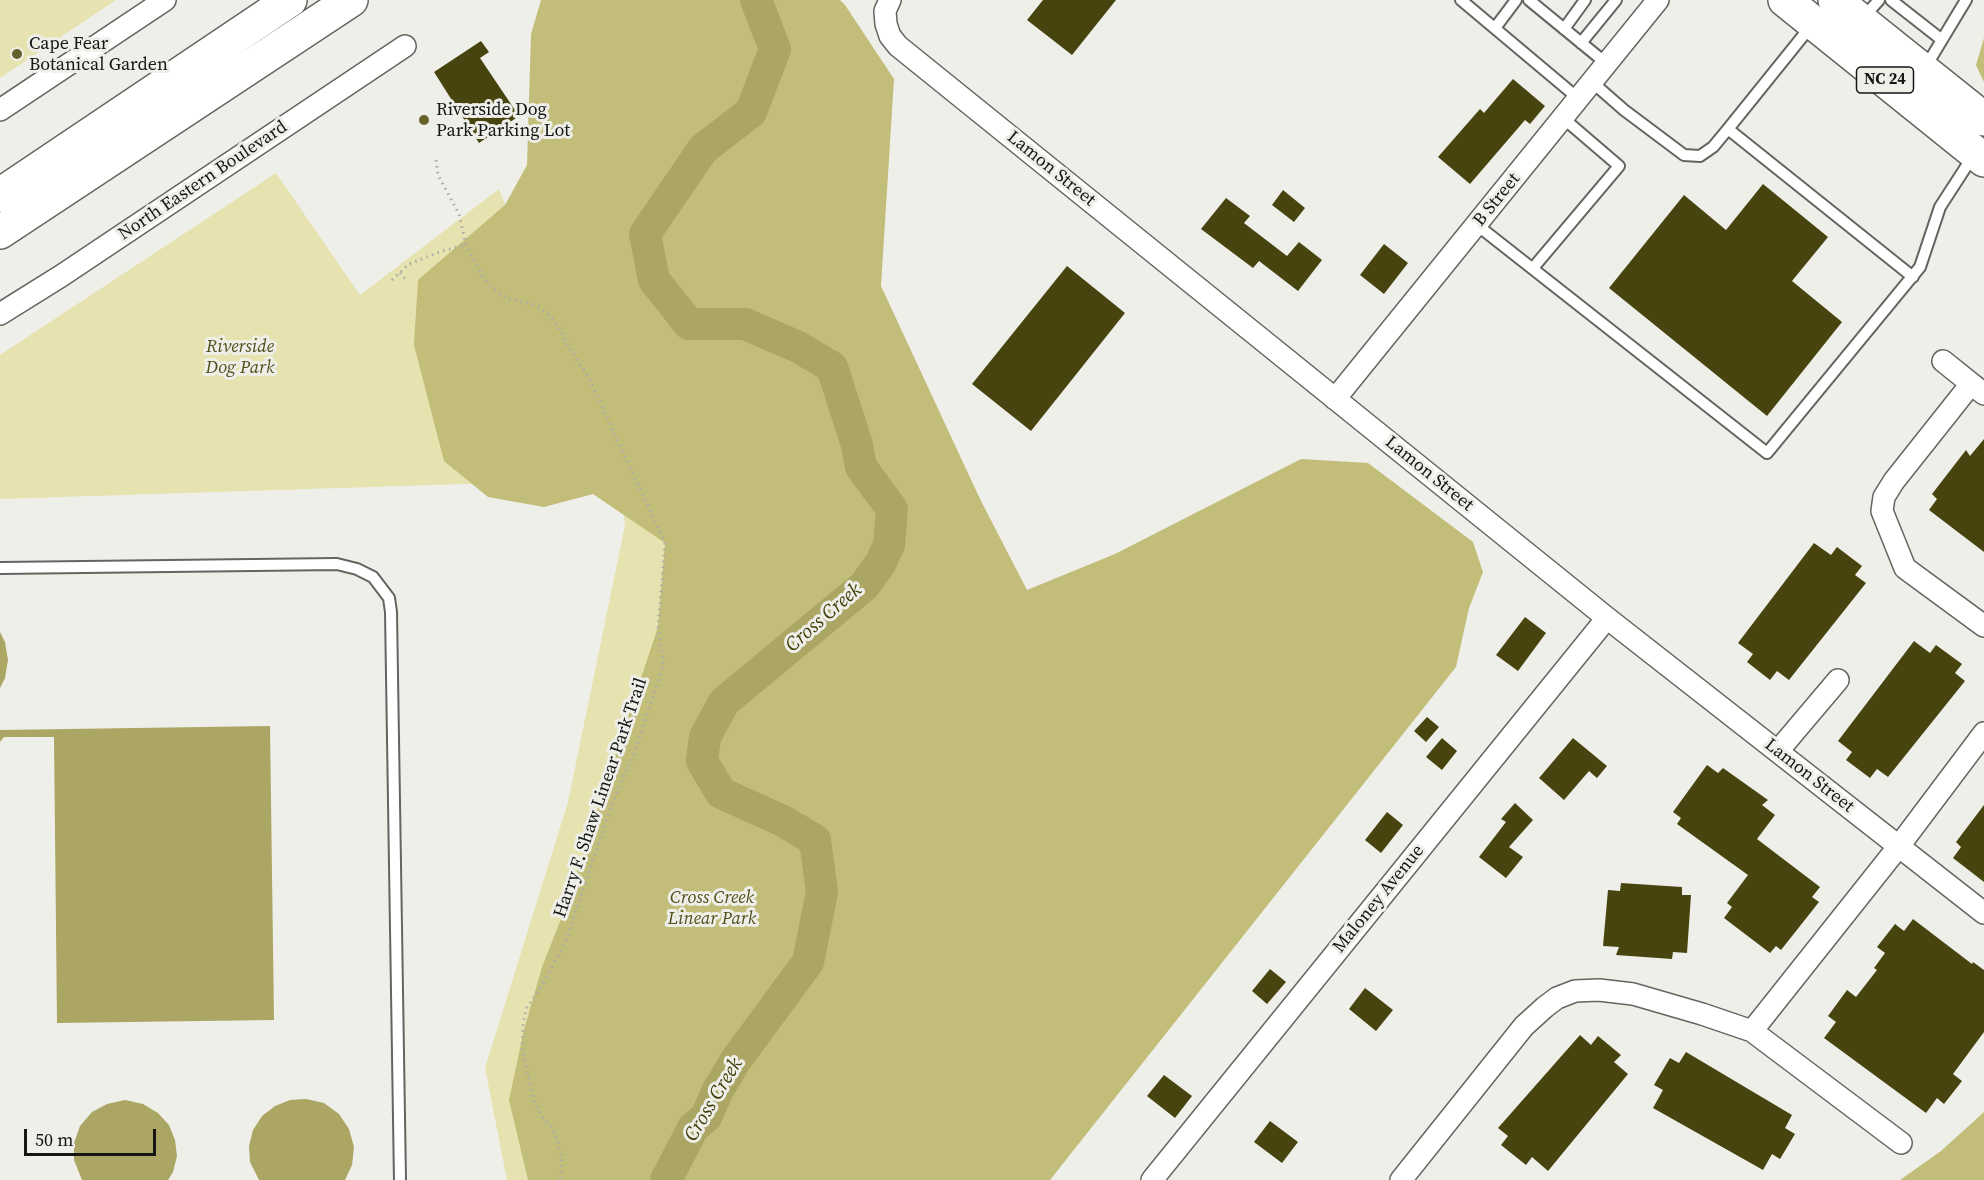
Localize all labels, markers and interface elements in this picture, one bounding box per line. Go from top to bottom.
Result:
place label: Cape Fear Botanical Garden [29,33,168,76]
marker: Cape Fear Botanical Garden [10,47,24,61]
road number: NC 24 [1856,67,1914,93]
place label: Riverside Dog Park Parking Lot [436,99,570,142]
marker: Riverside Dog Park Parking Lot [417,113,431,127]
street label: North Eastern Boulevard [115,116,291,246]
street label: Lamon Street [1002,127,1100,211]
street label: B Street [1469,169,1525,231]
park label: Riverside Dog Park [206,336,274,378]
street label: Lamon Street [1380,432,1478,516]
water label: Cross Creek [781,578,867,658]
street label: Harry F. Shaw Linear Park Trail [550,675,652,921]
street label: Lamon Street [1760,734,1858,818]
street label: Maloney Avenue [1329,841,1429,957]
park label: Cross Creek Linear Park [668,887,756,930]
water label: Cross Creek [680,1054,748,1146]
scale bar [27,1117,159,1155]
text: 50 m [35,1127,73,1152]

